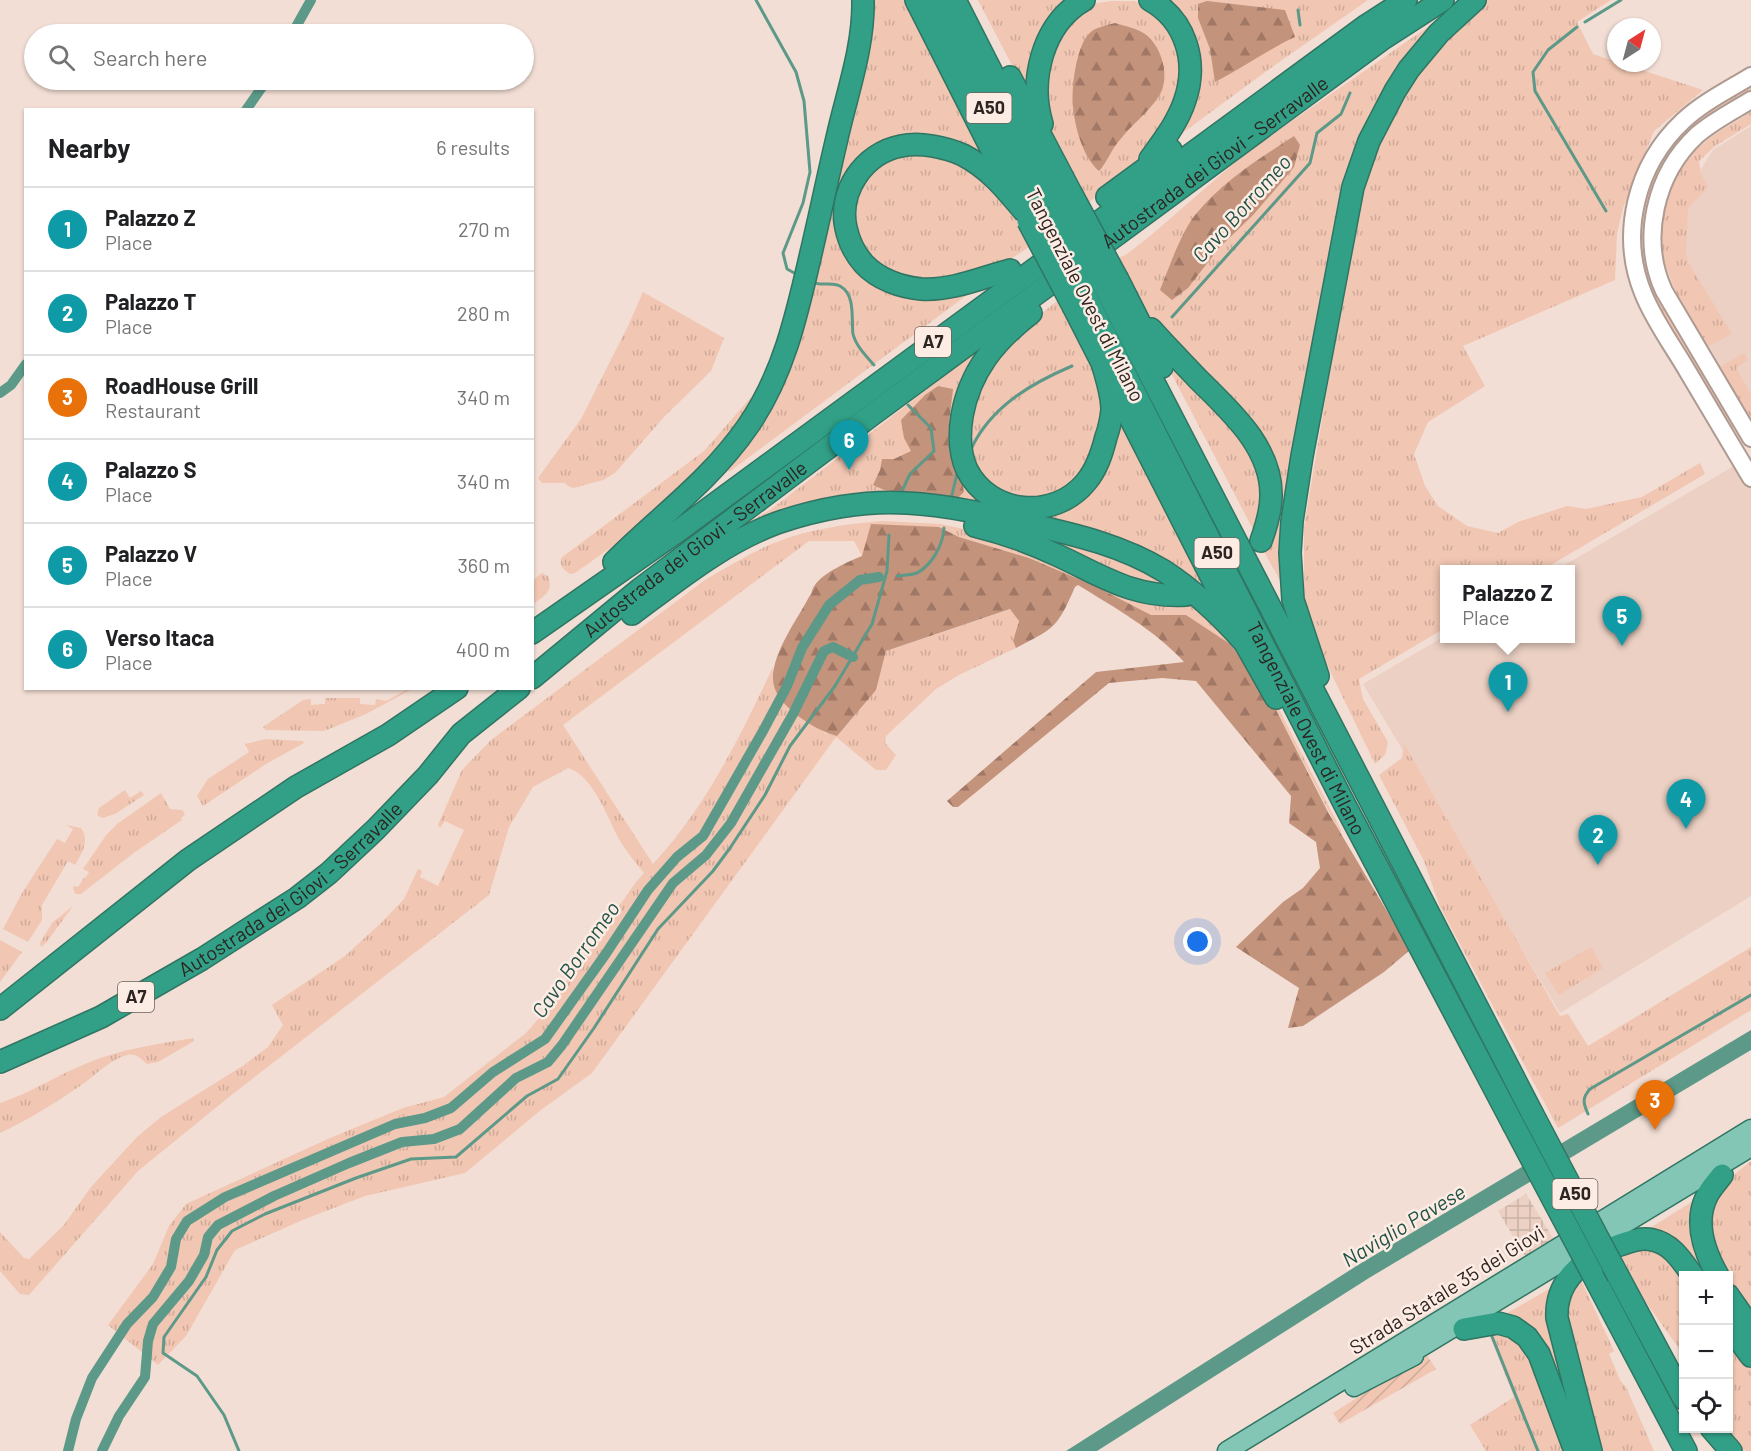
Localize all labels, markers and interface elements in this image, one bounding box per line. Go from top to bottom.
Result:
north arrow [1607,18,1661,72]
search box [24,24,534,90]
icon: search [45,41,78,74]
text: Search here [93,44,207,70]
street label: Autostrada dei Giovi - Serravalle [1096,70,1333,253]
road number: A50 [966,93,1012,123]
text: Nearby [48,132,130,163]
text: 6 results [436,135,510,159]
water label: Cavo Borromeo [1186,149,1296,267]
street label: Tangenziale Ovest di Milano [1022,184,1150,405]
text: Palazzo Z [105,204,196,230]
text: 1 [64,217,71,241]
text: 270 m [458,217,510,241]
text: Place [105,230,153,254]
text: Palazzo T [105,288,196,314]
text: 2 [62,301,73,325]
text: 280 m [457,301,510,325]
text: Place [105,314,153,338]
road number: A7 [915,327,951,357]
text: RoadHouse Grill [105,372,258,398]
text: 3 [62,385,73,409]
text: 340 m [457,385,510,409]
text: Restaurant [105,398,201,422]
pin: 6 [830,420,868,470]
street label: Autostrada dei Giovi - Serravalle [578,455,811,642]
text: Palazzo S [105,456,197,482]
text: 4 [61,469,74,493]
text: 340 m [457,469,510,493]
text: Place [105,482,153,506]
road number: A50 [1194,538,1240,568]
text: Palazzo V [105,540,197,566]
text: 5 [62,553,73,577]
text: 360 m [458,553,510,577]
popup [1440,565,1575,643]
text: Place [105,566,153,590]
text: Palazzo Z [1462,579,1553,605]
pin: 5 [1602,596,1642,646]
text: Place [1462,605,1510,629]
street label: Tangenziale Ovest di Milano [1242,617,1372,839]
text: Verso Itaca [105,624,214,650]
text: 6 [62,637,73,661]
text: 400 m [456,637,510,661]
text: Place [105,650,153,674]
pin: 1 [1488,662,1528,712]
pin: 4 [1666,780,1706,829]
street label: Autostrada dei Giovi - Serravalle [174,796,407,981]
pin: 2 [1578,816,1618,865]
water label: Cavo Borromeo [525,896,624,1022]
your location [1183,927,1212,956]
road number: A7 [118,982,154,1012]
pin: 3 [1636,1080,1674,1130]
water label: Naviglio Pavese [1337,1178,1469,1271]
road number: A50 [1552,1179,1598,1209]
street label: Strada Statale 35 dei Giovi [1345,1219,1548,1359]
map controls [1679,1271,1733,1433]
button: + [1679,1271,1733,1325]
button: − [1679,1325,1733,1379]
button: locate [1679,1379,1733,1433]

